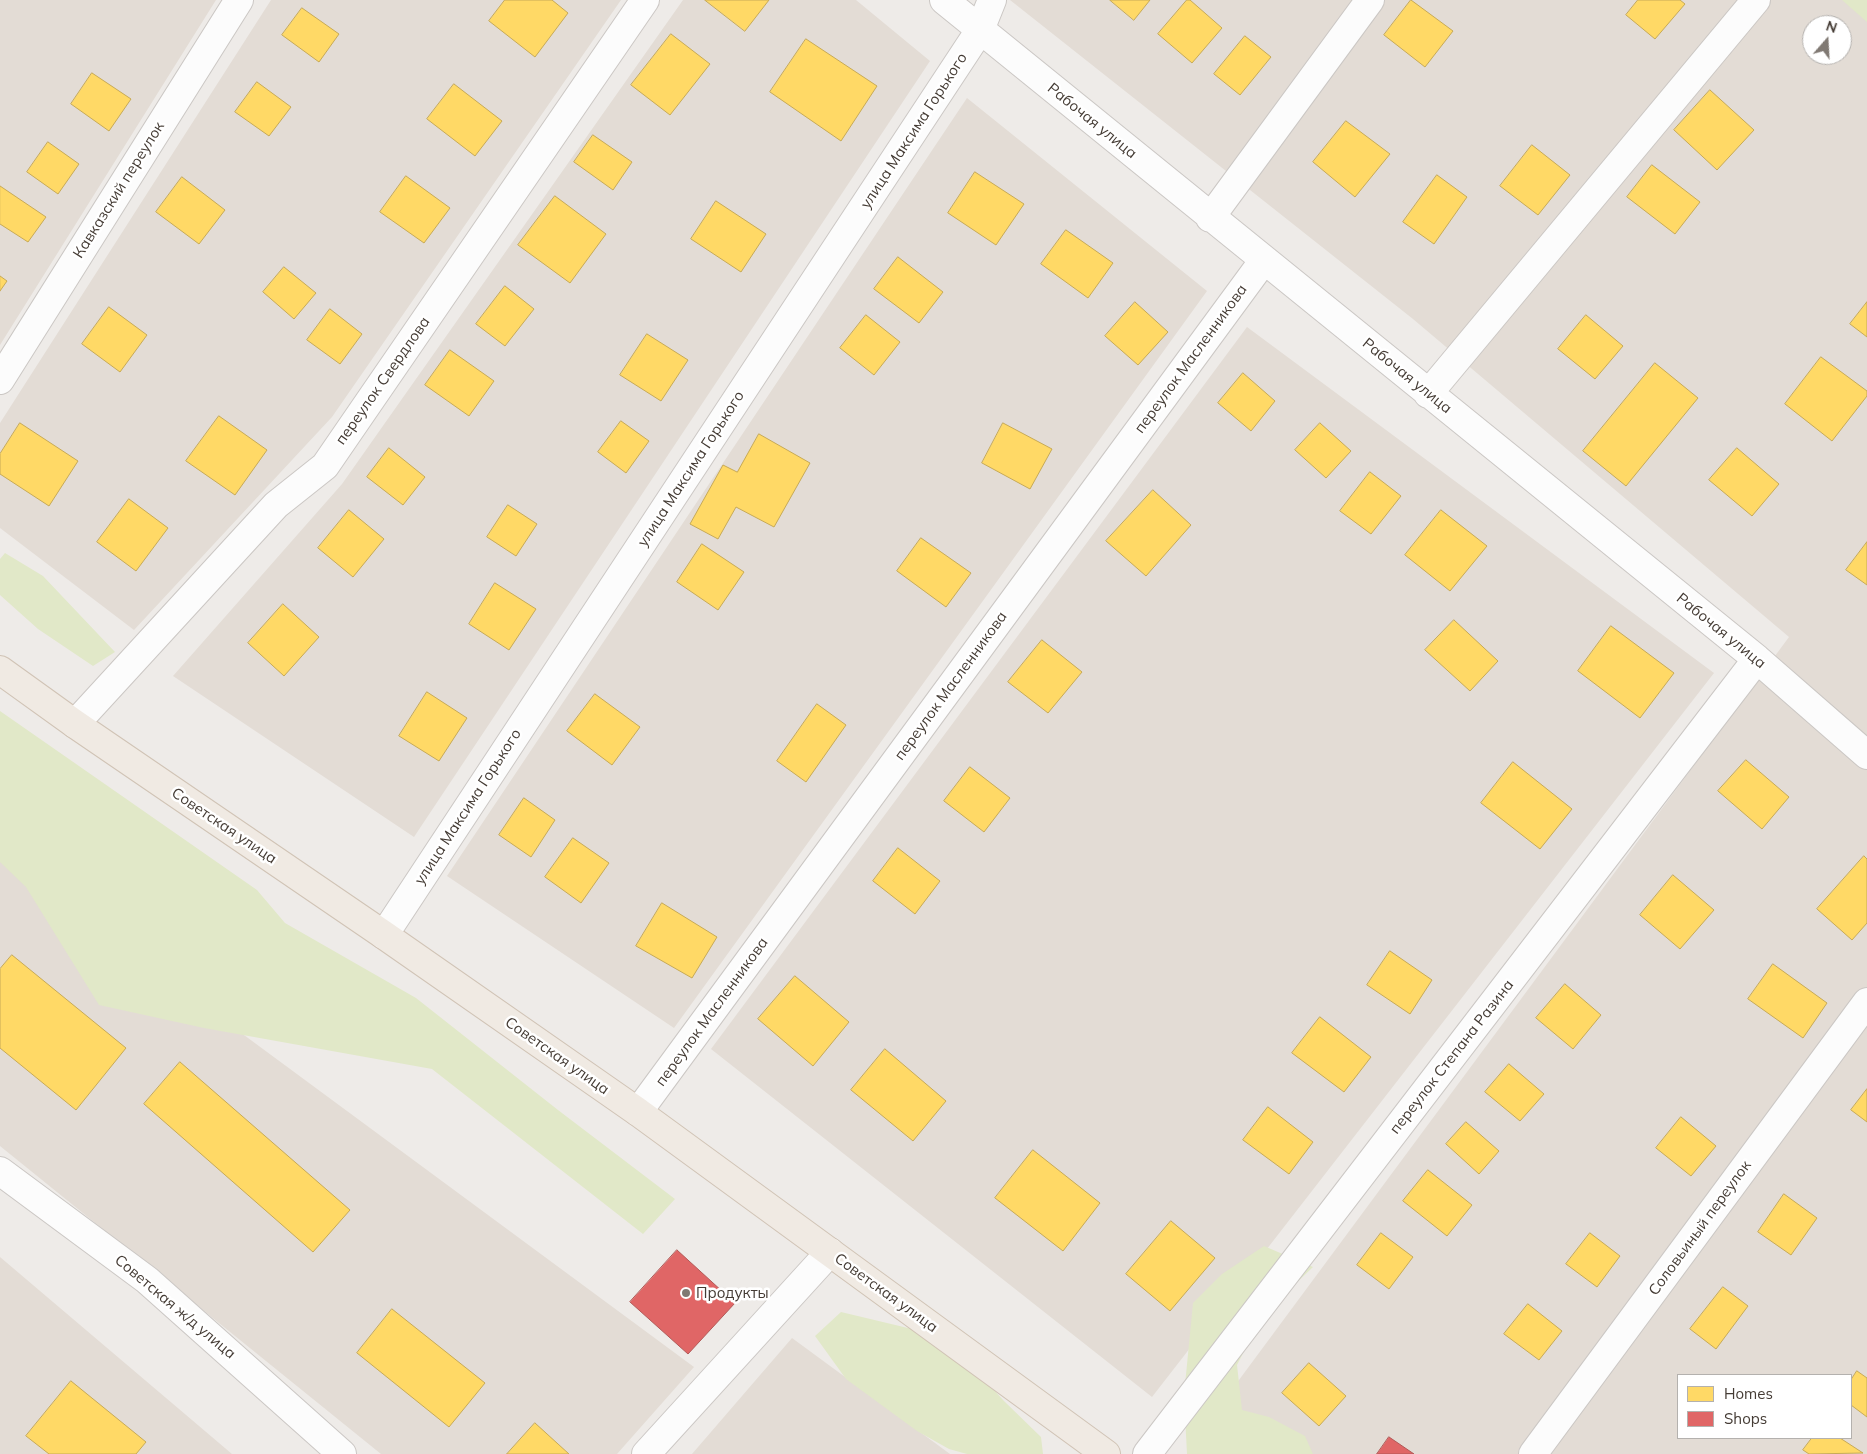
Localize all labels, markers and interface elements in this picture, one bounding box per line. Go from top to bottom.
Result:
north arrow [1802,15,1852,65]
text: N [1824,17,1839,37]
street label: улица Максима Горького [857,50,971,212]
street label: Рабочая улица [1044,80,1140,162]
street label: Кавказский переулок [70,118,168,262]
street label: переулок Масленникова [1131,281,1251,437]
street label: переулок Свердлова [332,314,434,448]
street label: Рабочая улица [1359,335,1455,417]
street label: улица Максима Горького [634,388,748,550]
street label: Рабочая улица [1673,590,1769,672]
street label: переулок Масленникова [891,608,1011,764]
street label: улица Максима Горького [411,726,525,888]
street label: Советская улица [168,784,280,868]
street label: переулок Масленникова [652,934,772,1090]
street label: переулок Степана Разина [1386,976,1518,1138]
street label: Советская улица [501,1013,613,1099]
street label: Соловьиный переулок [1645,1157,1755,1299]
street label: Советская улица [831,1250,941,1336]
street label: Советская ж/д улица [111,1251,239,1363]
place label: Продукты [696,1284,769,1302]
marker: Продукты [680,1287,692,1299]
legend [1677,1374,1852,1439]
text: Homes [1724,1384,1773,1403]
text: Shops [1724,1409,1767,1428]

